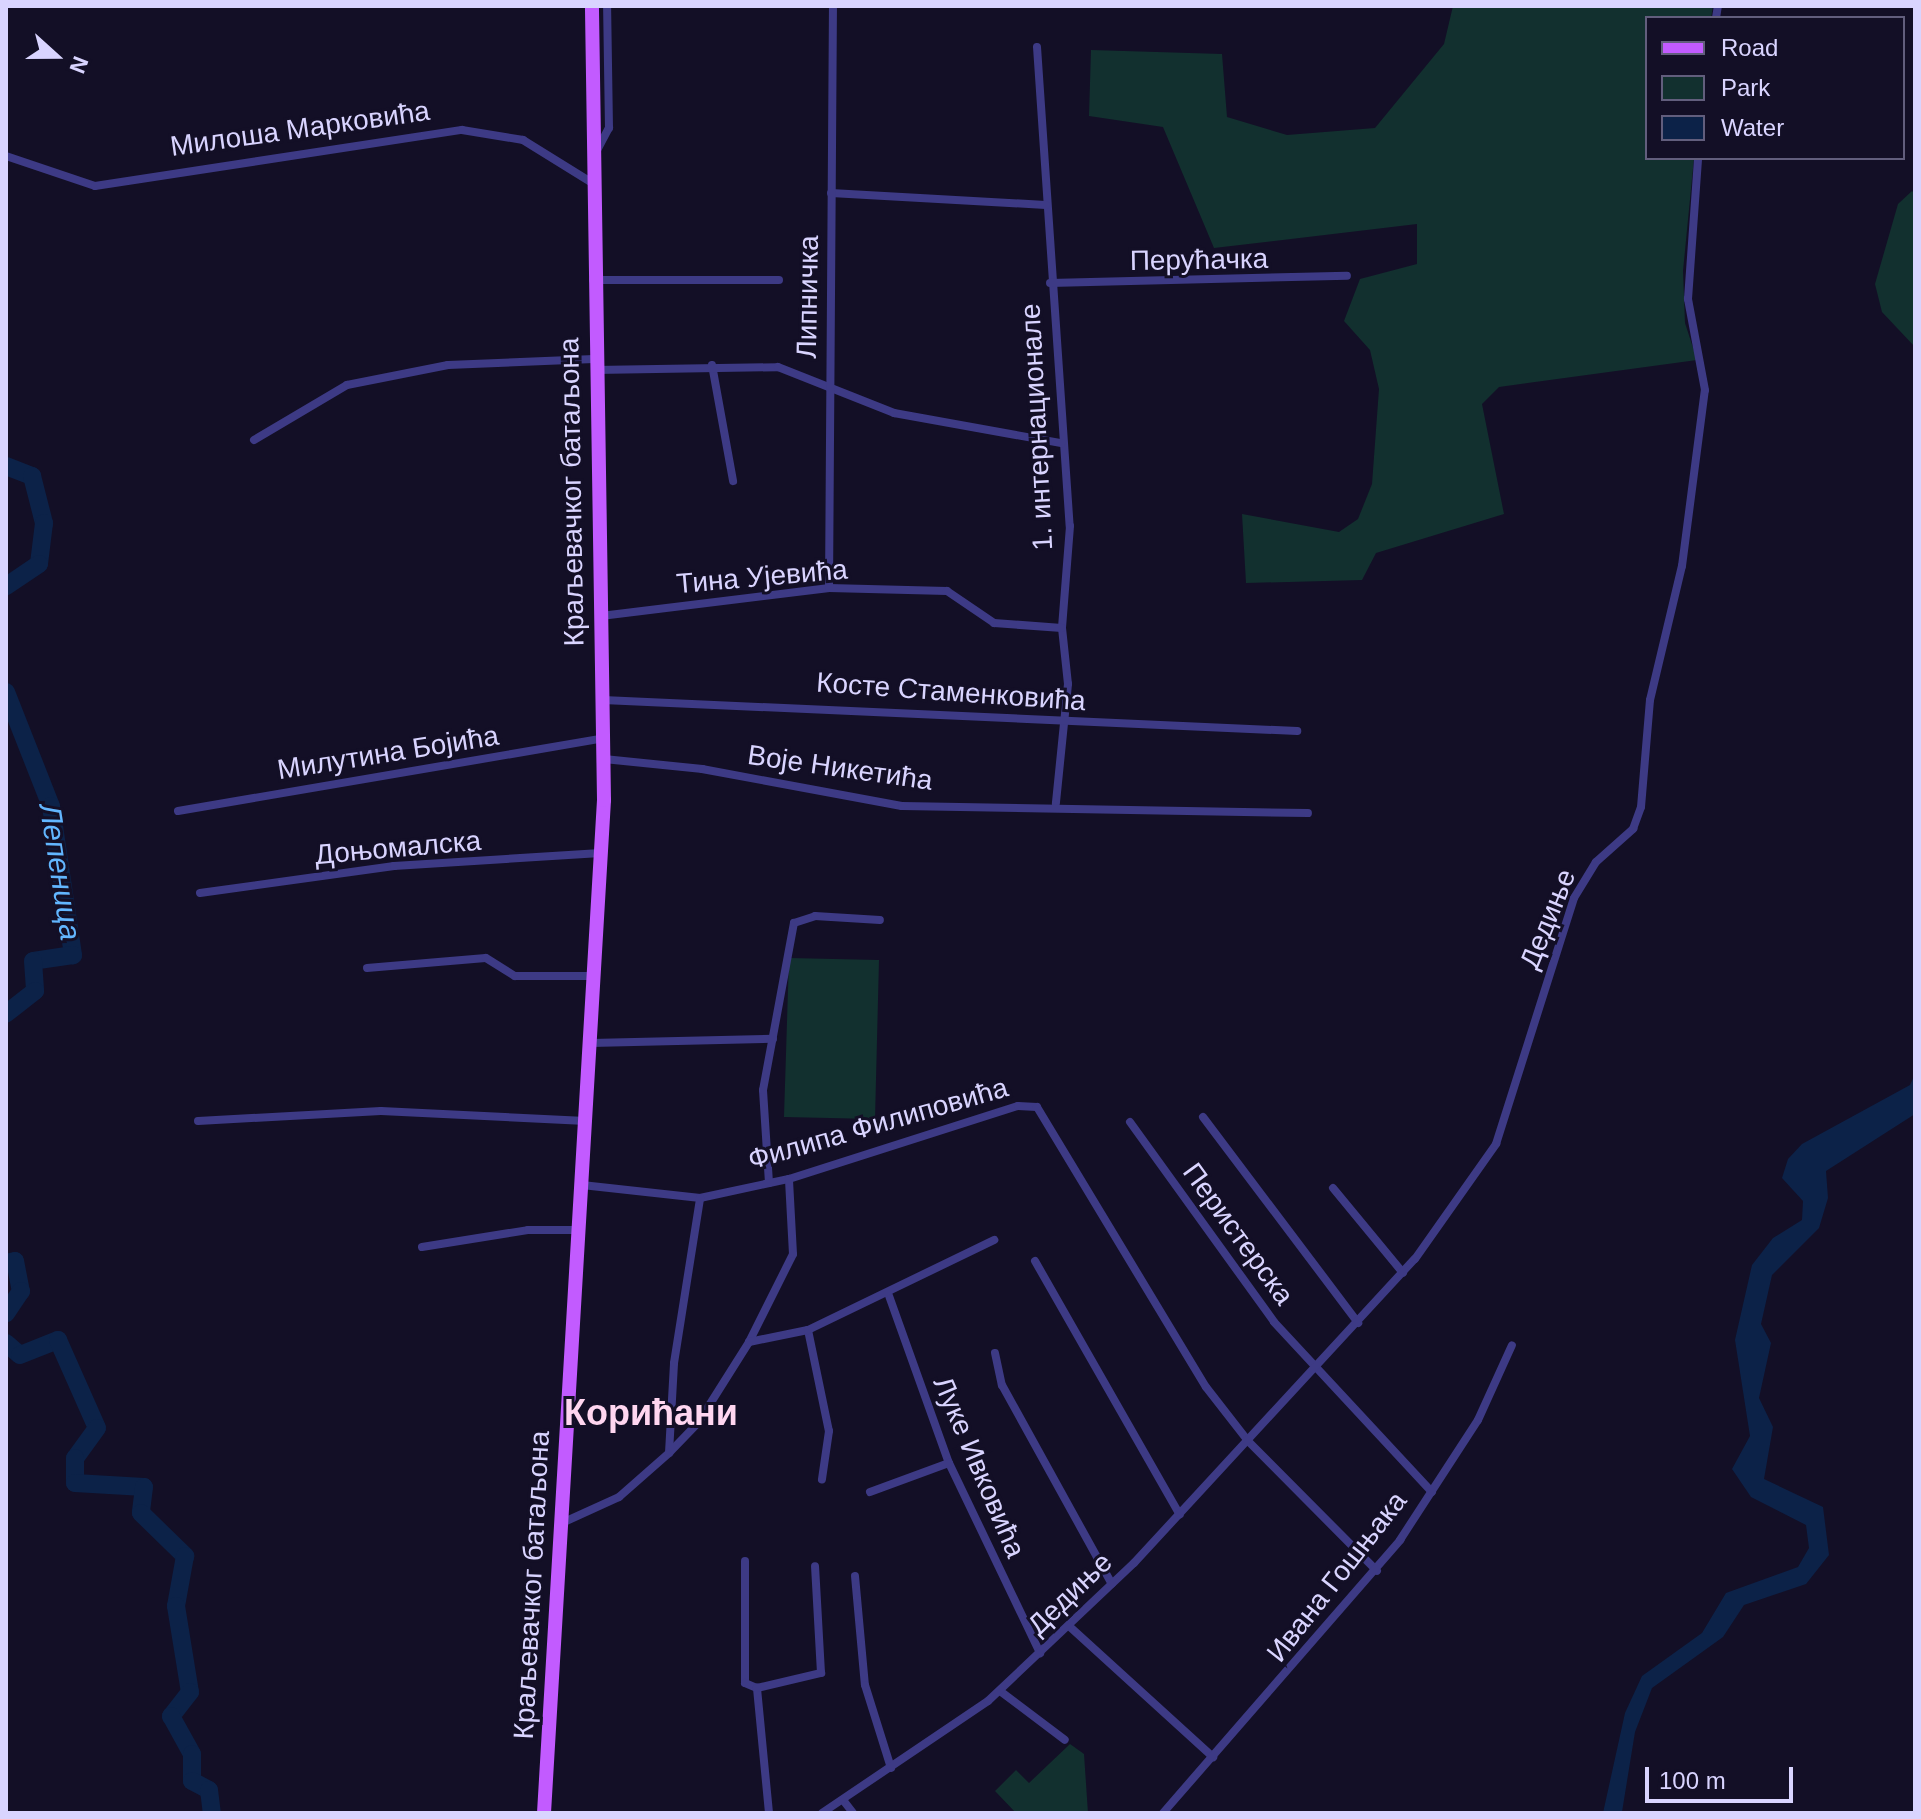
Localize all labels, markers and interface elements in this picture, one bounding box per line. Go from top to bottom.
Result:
north arrow [16,16,96,96]
legend [1645,16,1905,160]
text: Road [1721,34,1778,61]
text: N [64,53,93,77]
text: Park [1721,74,1770,101]
street label: Милоша Марковића [168,94,432,164]
text: Water [1721,114,1784,141]
street label: Липничка [790,235,826,359]
street label: Перућачка [1129,242,1269,278]
street label: 1. интернационале [1014,303,1060,551]
street label: Краљевачког батаљона [553,337,591,647]
street label: Тина Ујевића [675,553,849,601]
street label: Косте Стаменковића [815,666,1087,718]
street label: Милутина Бојића [275,719,501,787]
street label: Воје Никетића [745,738,935,798]
water label: Лепеница [31,801,89,943]
street label: Доњомалска [313,824,483,872]
street label: Дедиње [1513,864,1583,974]
street label: Филипа Филиповића [744,1071,1012,1177]
street label: Перистерска [1175,1157,1301,1311]
street label: Луке Ивковића [926,1371,1032,1563]
district label: Корићани [564,1391,738,1435]
street label: Краљевачког батаљона [507,1430,557,1740]
street label: Ивана Гошњака [1260,1485,1414,1669]
street label: Дедиње [1021,1546,1119,1642]
scale bar [1649,1751,1797,1801]
text: 100 m [1659,1767,1726,1794]

